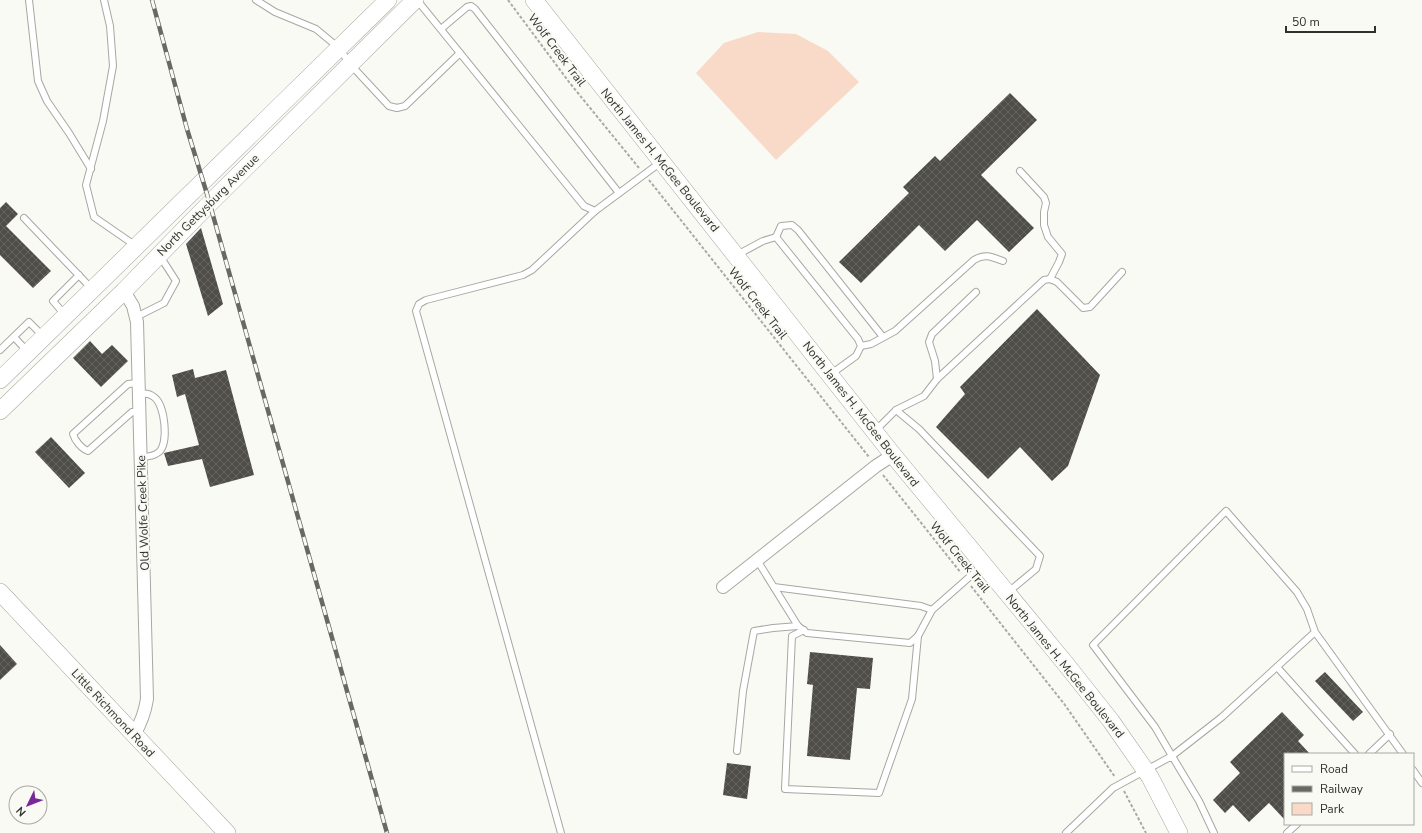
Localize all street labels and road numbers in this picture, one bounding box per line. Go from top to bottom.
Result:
street label: Wolf Creek Trail [524,10,590,90]
street label: North James H. McGee Boulevard [597,85,723,235]
street label: North Gettysburg Avenue [153,150,263,260]
street label: Wolf Creek Trail [725,264,791,343]
street label: North James H. McGee Boulevard [799,338,923,490]
street label: Old Wolfe Creek Pike [133,455,153,571]
street label: Wolf Creek Trail [926,518,994,596]
street label: North James H. McGee Boulevard [1002,591,1128,741]
street label: Little Richmond Road [68,665,158,761]

